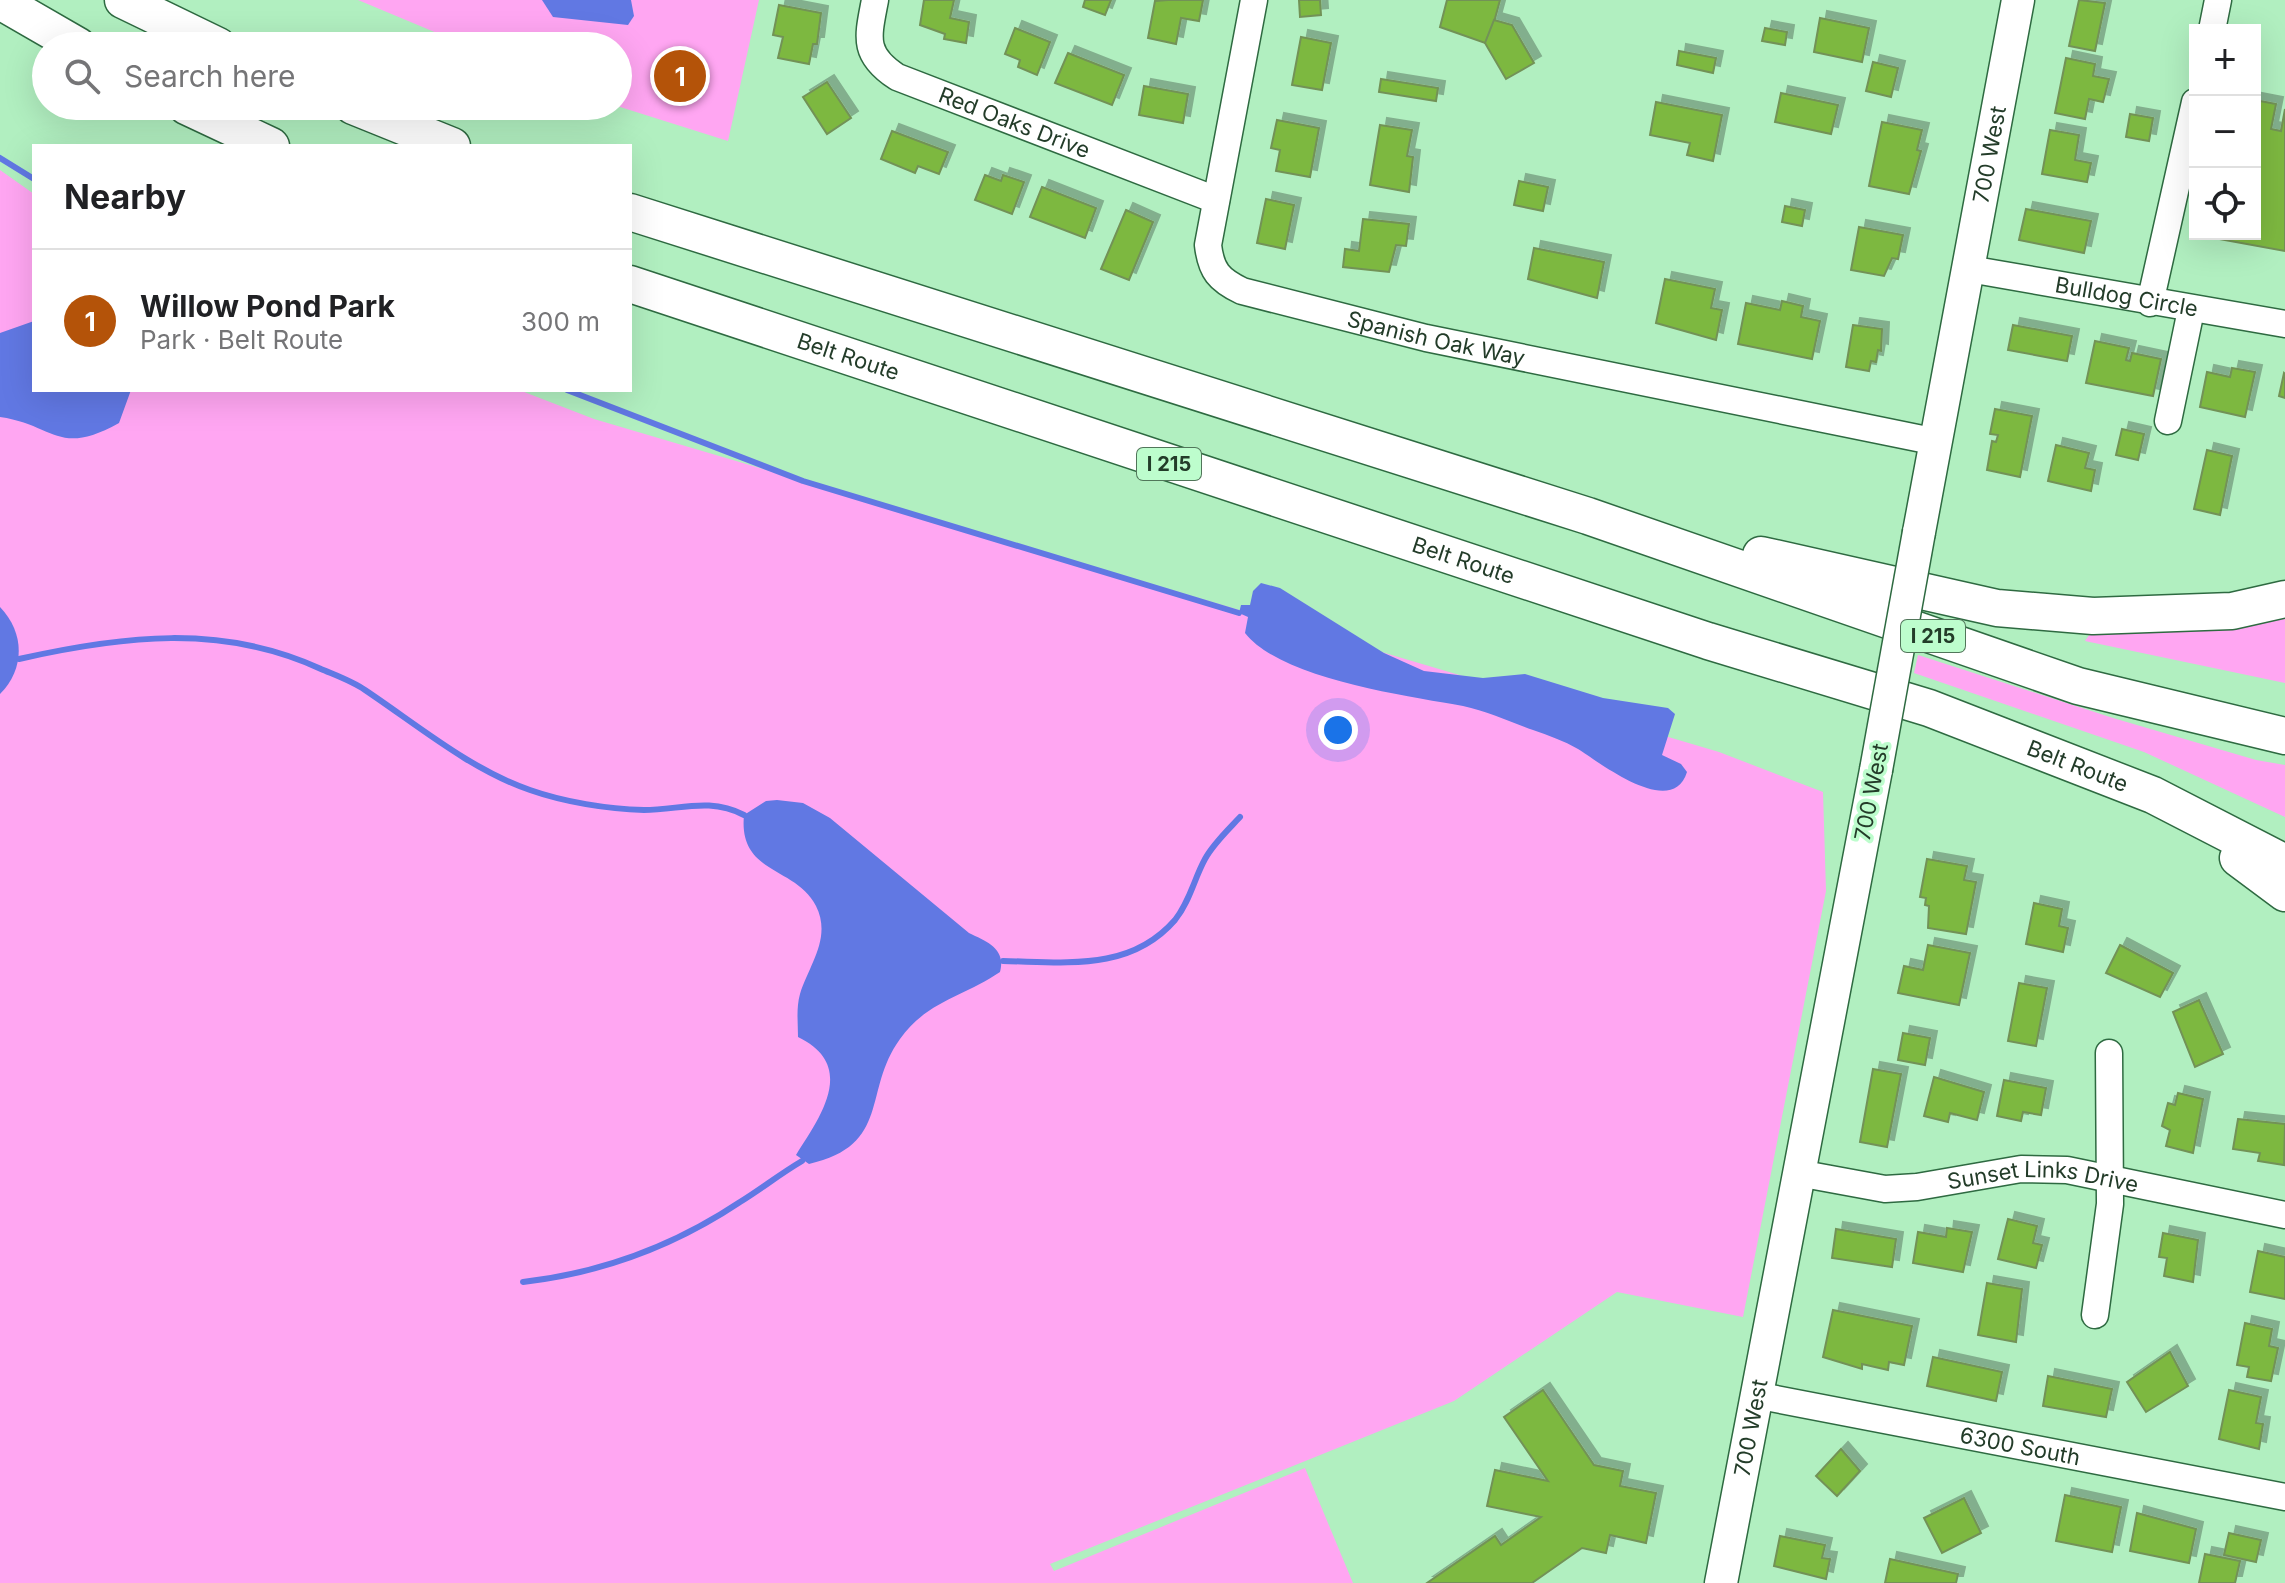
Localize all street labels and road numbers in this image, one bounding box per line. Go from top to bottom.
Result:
street label: Red Oaks Drive [935,81,1094,163]
street label: 700 West [1967,104,2011,205]
street label: Bulldog Circle [2053,271,2200,322]
street label: Spanish Oak Way [1344,305,1527,371]
street label: Belt Route [794,327,903,385]
road number: I 215 [1137,448,1201,480]
street label: Belt Route [1409,531,1518,589]
road number: I 215 [1901,620,1965,652]
street label: Belt Route [2023,734,2132,797]
street label: 700 West [1849,741,1893,843]
street label: Sunset Links Drive [1945,1156,2141,1197]
street label: 700 West [1729,1377,1773,1479]
street label: 6300 South [1958,1422,2082,1470]

